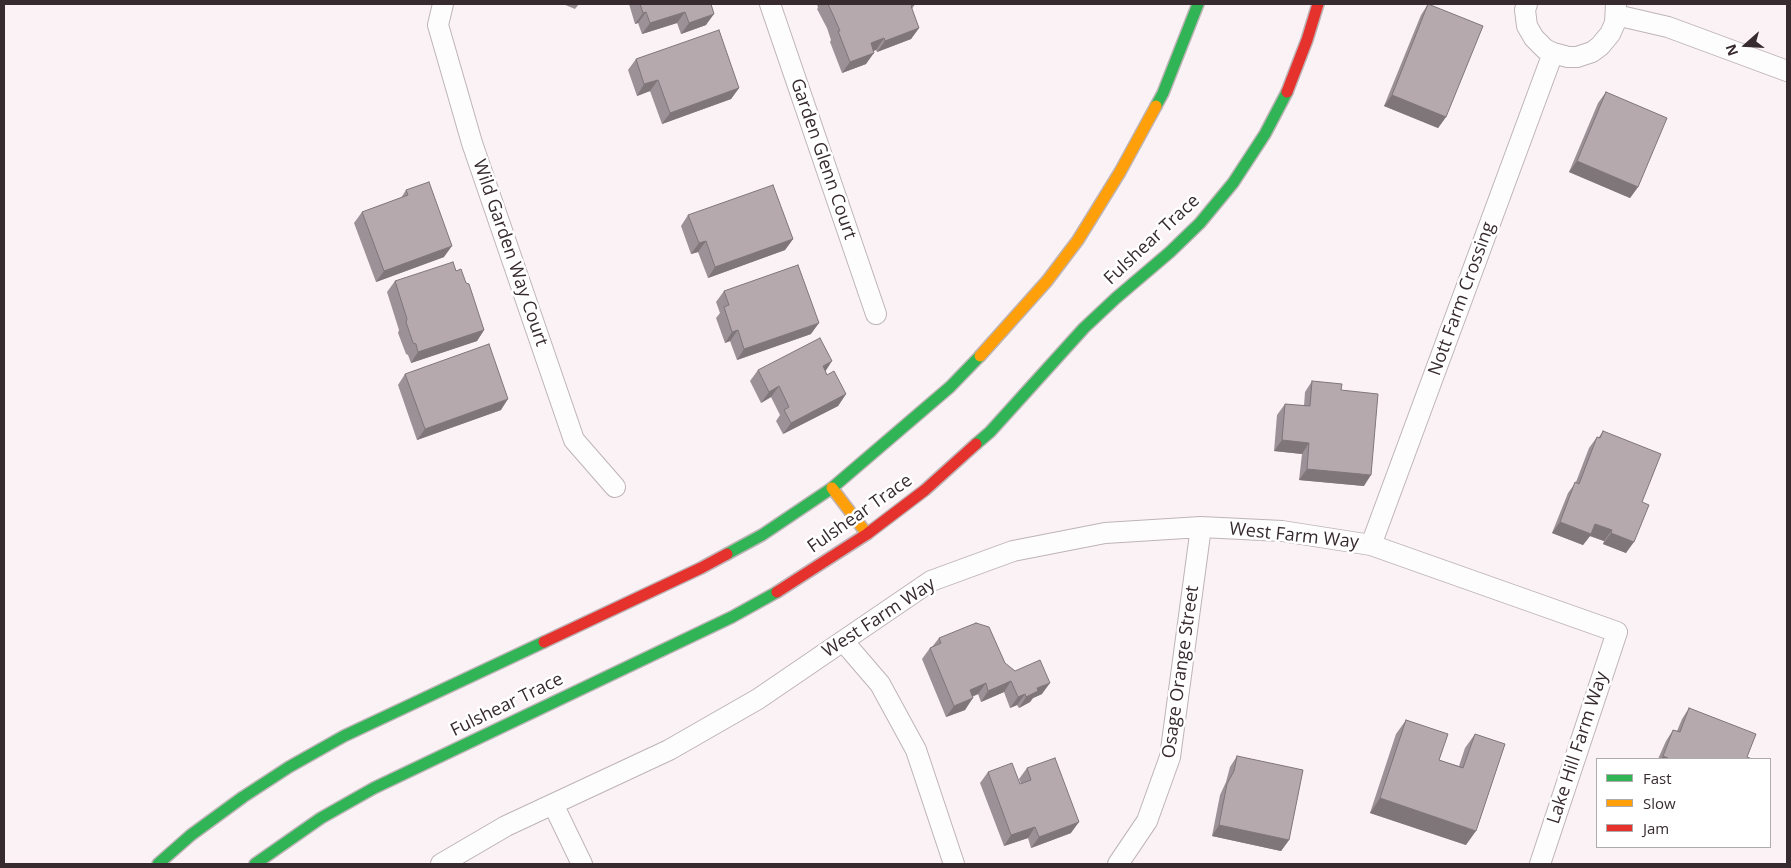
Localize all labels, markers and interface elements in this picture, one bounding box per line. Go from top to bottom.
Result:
north arrow [1721,20,1771,70]
text: N [1721,42,1742,59]
street label: Garden Glenn Court [785,76,861,242]
street label: Wild Garden Way Court [468,157,552,349]
street label: Fulshear Trace [1100,190,1204,290]
street label: Nott Farm Crossing [1424,219,1500,379]
street label: Fulshear Trace [804,470,916,558]
street label: West Farm Way [1228,518,1360,554]
street label: West Farm Way [819,574,939,662]
street label: Osage Orange Street [1158,584,1204,760]
street label: Fulshear Trace [447,668,567,742]
street label: Lake Hill Farm Way [1543,669,1613,827]
legend [1596,758,1771,848]
text: Fast [1643,768,1672,788]
text: Slow [1643,793,1676,813]
text: Jam [1643,818,1669,838]

